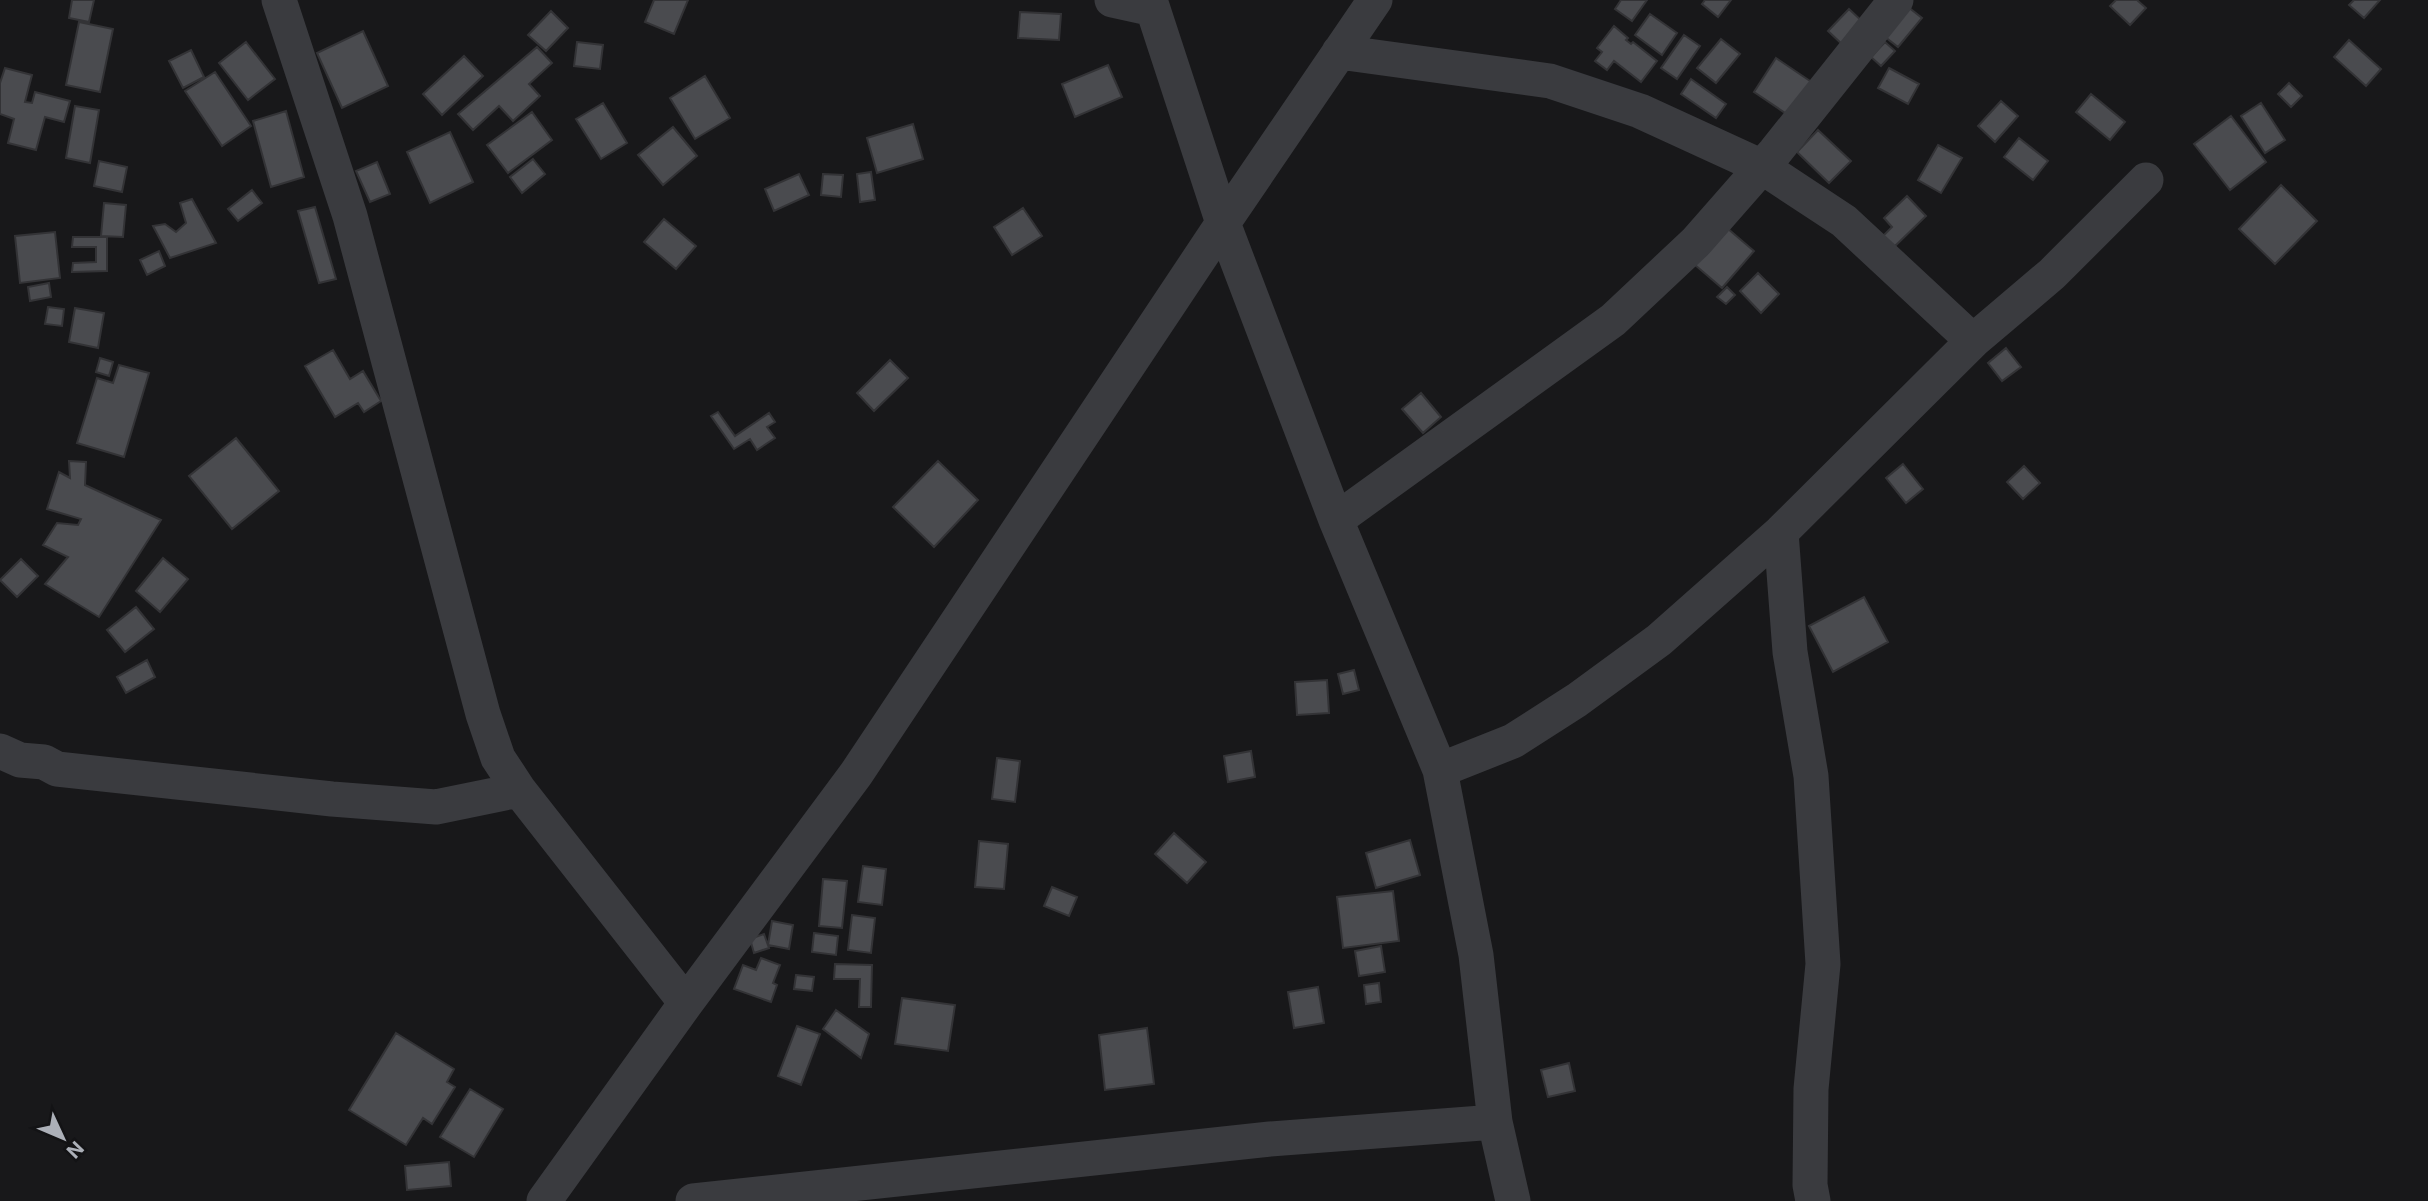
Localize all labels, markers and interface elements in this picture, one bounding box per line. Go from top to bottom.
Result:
north arrow [28,1103,98,1173]
text: N [62,1136,88,1163]

